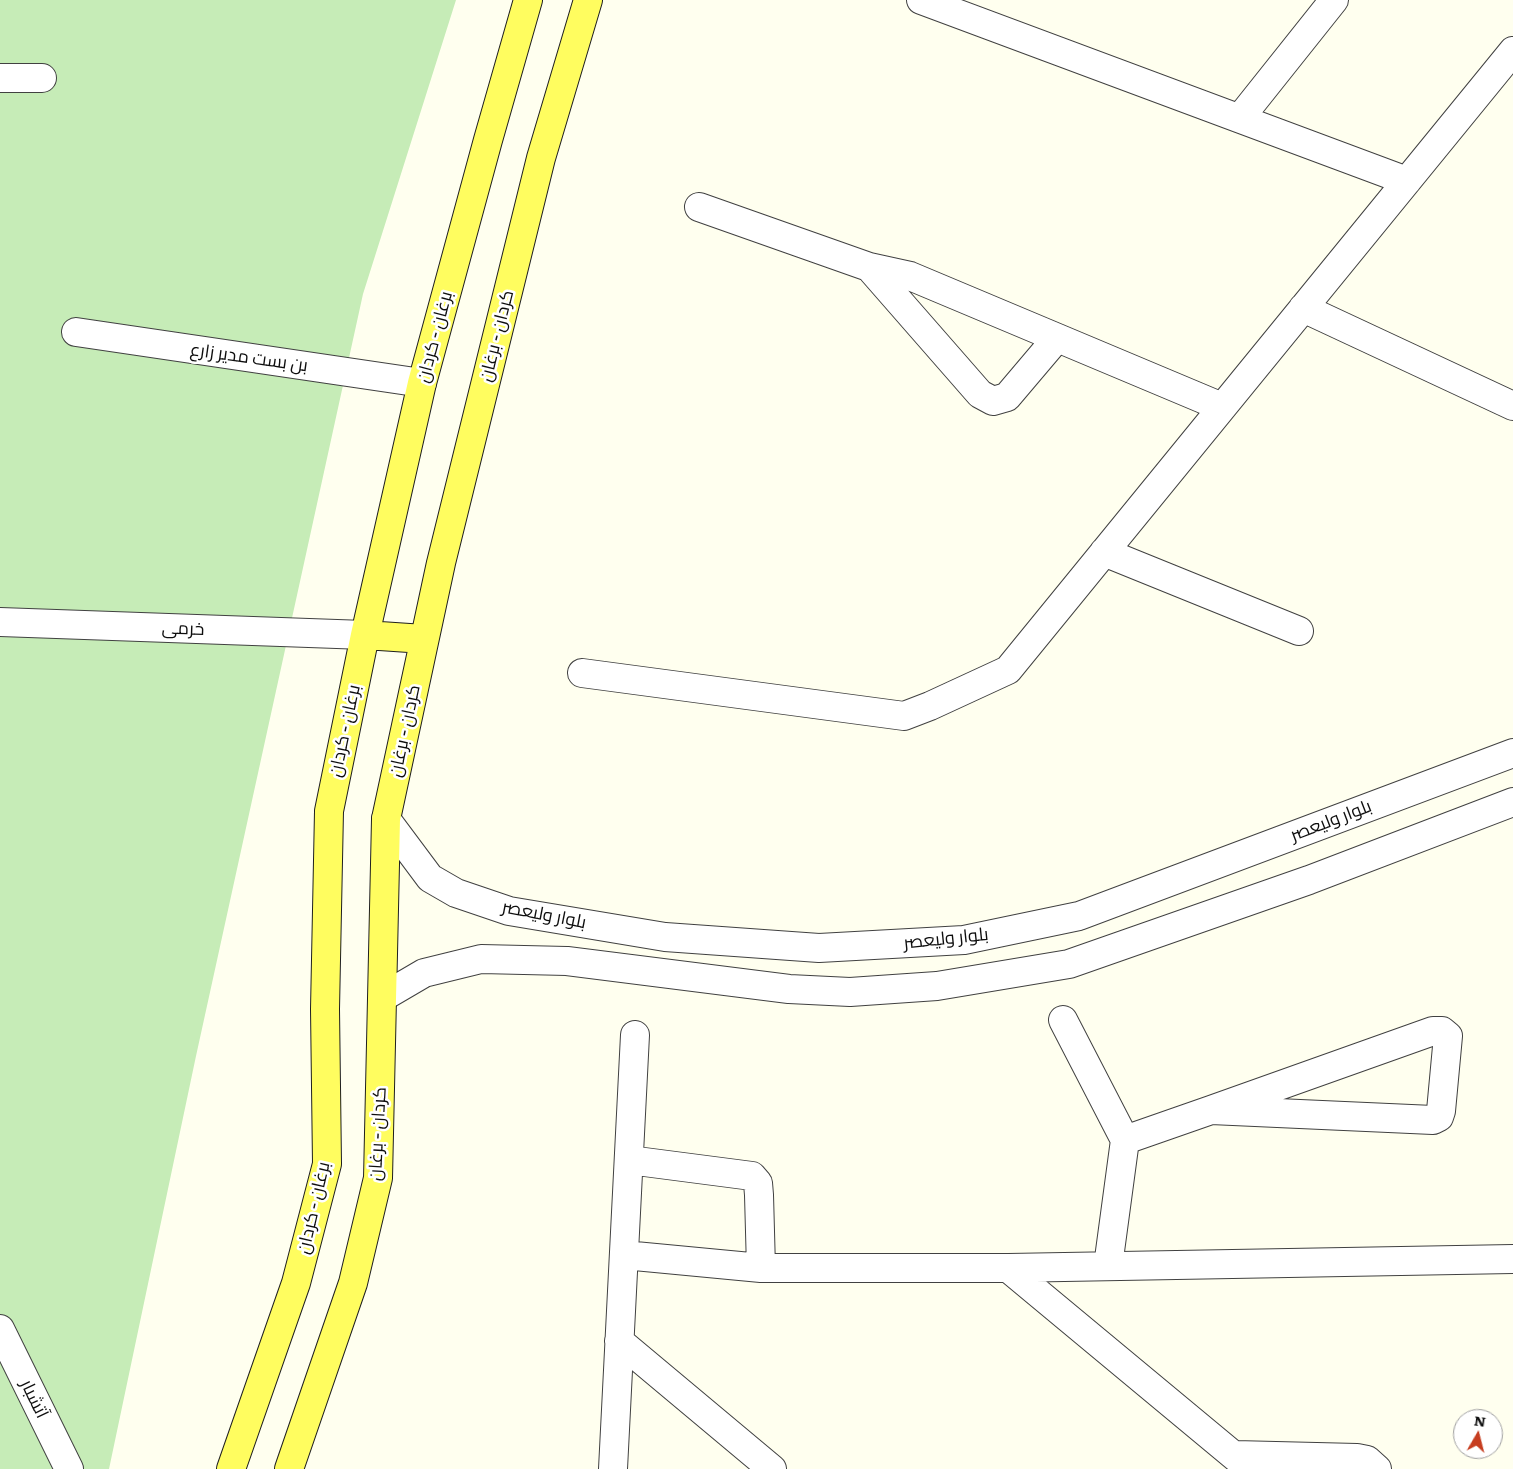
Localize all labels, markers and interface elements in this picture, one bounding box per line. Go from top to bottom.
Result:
street label: کردان - برغان [475,288,519,384]
street label: برغان - کردان [412,289,458,385]
street label: بن بست مدیر زارع [189,339,309,377]
street label: خرمی [161,617,205,641]
street label: برغان - کردان [325,683,365,779]
street label: کردان - برغان [385,683,425,779]
street label: بلوار ولیعصر [1287,796,1375,846]
street label: بلوار ولیعصر [500,896,588,934]
street label: بلوار ولیعصر [902,924,990,954]
street label: کردان - برغان [365,1087,391,1181]
street label: برغان - کردان [293,1160,335,1256]
street label: آتشبار [15,1376,53,1422]
north arrow [1453,1409,1503,1459]
text: N [1473,1409,1487,1431]

